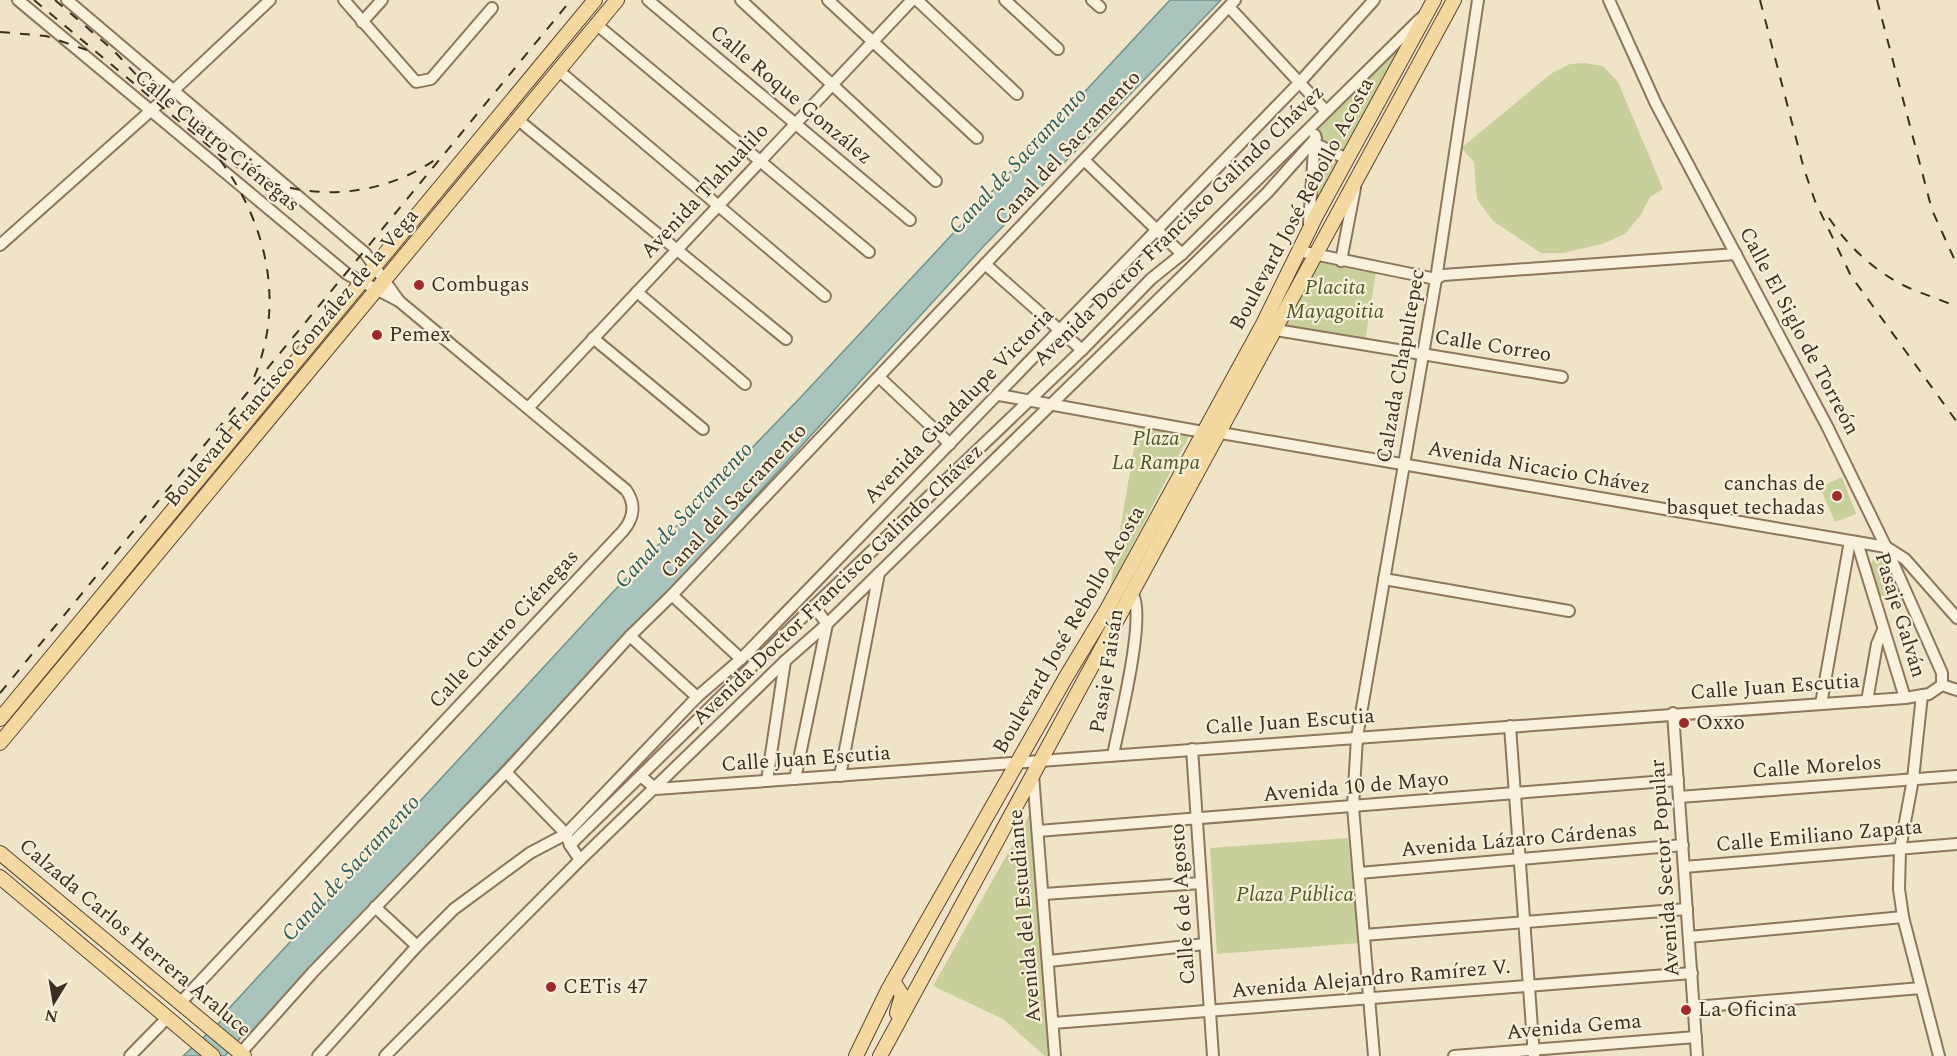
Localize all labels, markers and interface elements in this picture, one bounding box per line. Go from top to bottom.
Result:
street label: Calle Roque González [703,17,879,173]
street label: Calle Cuatro Ciénegas [127,62,307,220]
street label: Canal del Sacramento [987,63,1149,233]
street label: Boulevard José Rebollo Acosta [1222,71,1383,336]
street label: Avenida Doctor Francisco Galindo Chávez [1026,77,1332,375]
water label: Canal de Sacramento [941,80,1095,242]
street label: Avenida Tlahualilo [633,116,777,266]
street label: Boulevard Francisco González de la Vega [157,201,427,514]
street label: Calle El Siglo de Torreón [1730,221,1868,441]
street label: Calzada Chapultepec [1368,266,1434,466]
place label: Combugas [431,269,530,301]
park label: Placita Mayagoitia [1286,272,1385,328]
marker: Combugas [412,278,426,292]
street label: Avenida Guadalupe Victoria [856,300,1062,512]
place label: Pemex [389,319,451,351]
street label: Calle Correo [1432,321,1554,371]
marker: Pemex [370,328,384,342]
street label: Canal del Sacramento [653,416,815,586]
park label: Plaza La Rampa [1112,423,1201,479]
street label: Avenida Nicacio Chávez [1425,433,1653,503]
water label: Canal de Sacramento [607,434,761,596]
street label: Avenida Doctor Francisco Galindo Chávez [685,436,991,734]
place label: canchas de basquet techadas [1666,468,1825,524]
marker: canchas de basquet techadas [1830,489,1844,503]
street label: Boulevard José Rebollo Acosta [985,499,1154,760]
street label: Calle Cuatro Ciénegas [421,542,587,716]
street label: Pasaje Galván [1866,548,1934,682]
street label: Pasaje Faisán [1081,607,1133,735]
street label: Calle Juan Escutia [1689,665,1861,709]
street label: Calle Juan Escutia [1204,700,1376,744]
place label: Oxxo [1696,707,1745,739]
marker: Oxxo [1677,716,1691,730]
street label: Calle Juan Escutia [720,737,892,781]
street label: Calle Morelos [1751,747,1883,787]
street label: Avenida Sector Popular [1641,758,1689,978]
street label: Avenida 10 de Mayo [1262,763,1450,811]
water label: Canal de Sacramento [274,787,428,949]
street label: Avenida del Estudiante [1000,808,1050,1024]
street label: Calle Emiliano Zapata [1714,811,1924,861]
street label: Avenida Lázaro Cárdenas [1400,814,1638,866]
street label: Calle 6 de Agosto [1161,822,1205,986]
street label: Calzada Carlos Herrera Araluce [11,831,259,1045]
park label: Plaza Pública [1236,879,1354,911]
street label: Avenida Alejandro Ramírez V. [1230,951,1512,1007]
place label: CETis 47 [563,971,648,1003]
north arrow [24,972,84,1032]
marker: CETis 47 [544,980,558,994]
place label: La Oficina [1698,994,1797,1026]
text: N [43,1003,60,1029]
marker: La Oficina [1679,1003,1693,1017]
street label: Avenida Gema [1505,1005,1644,1049]

